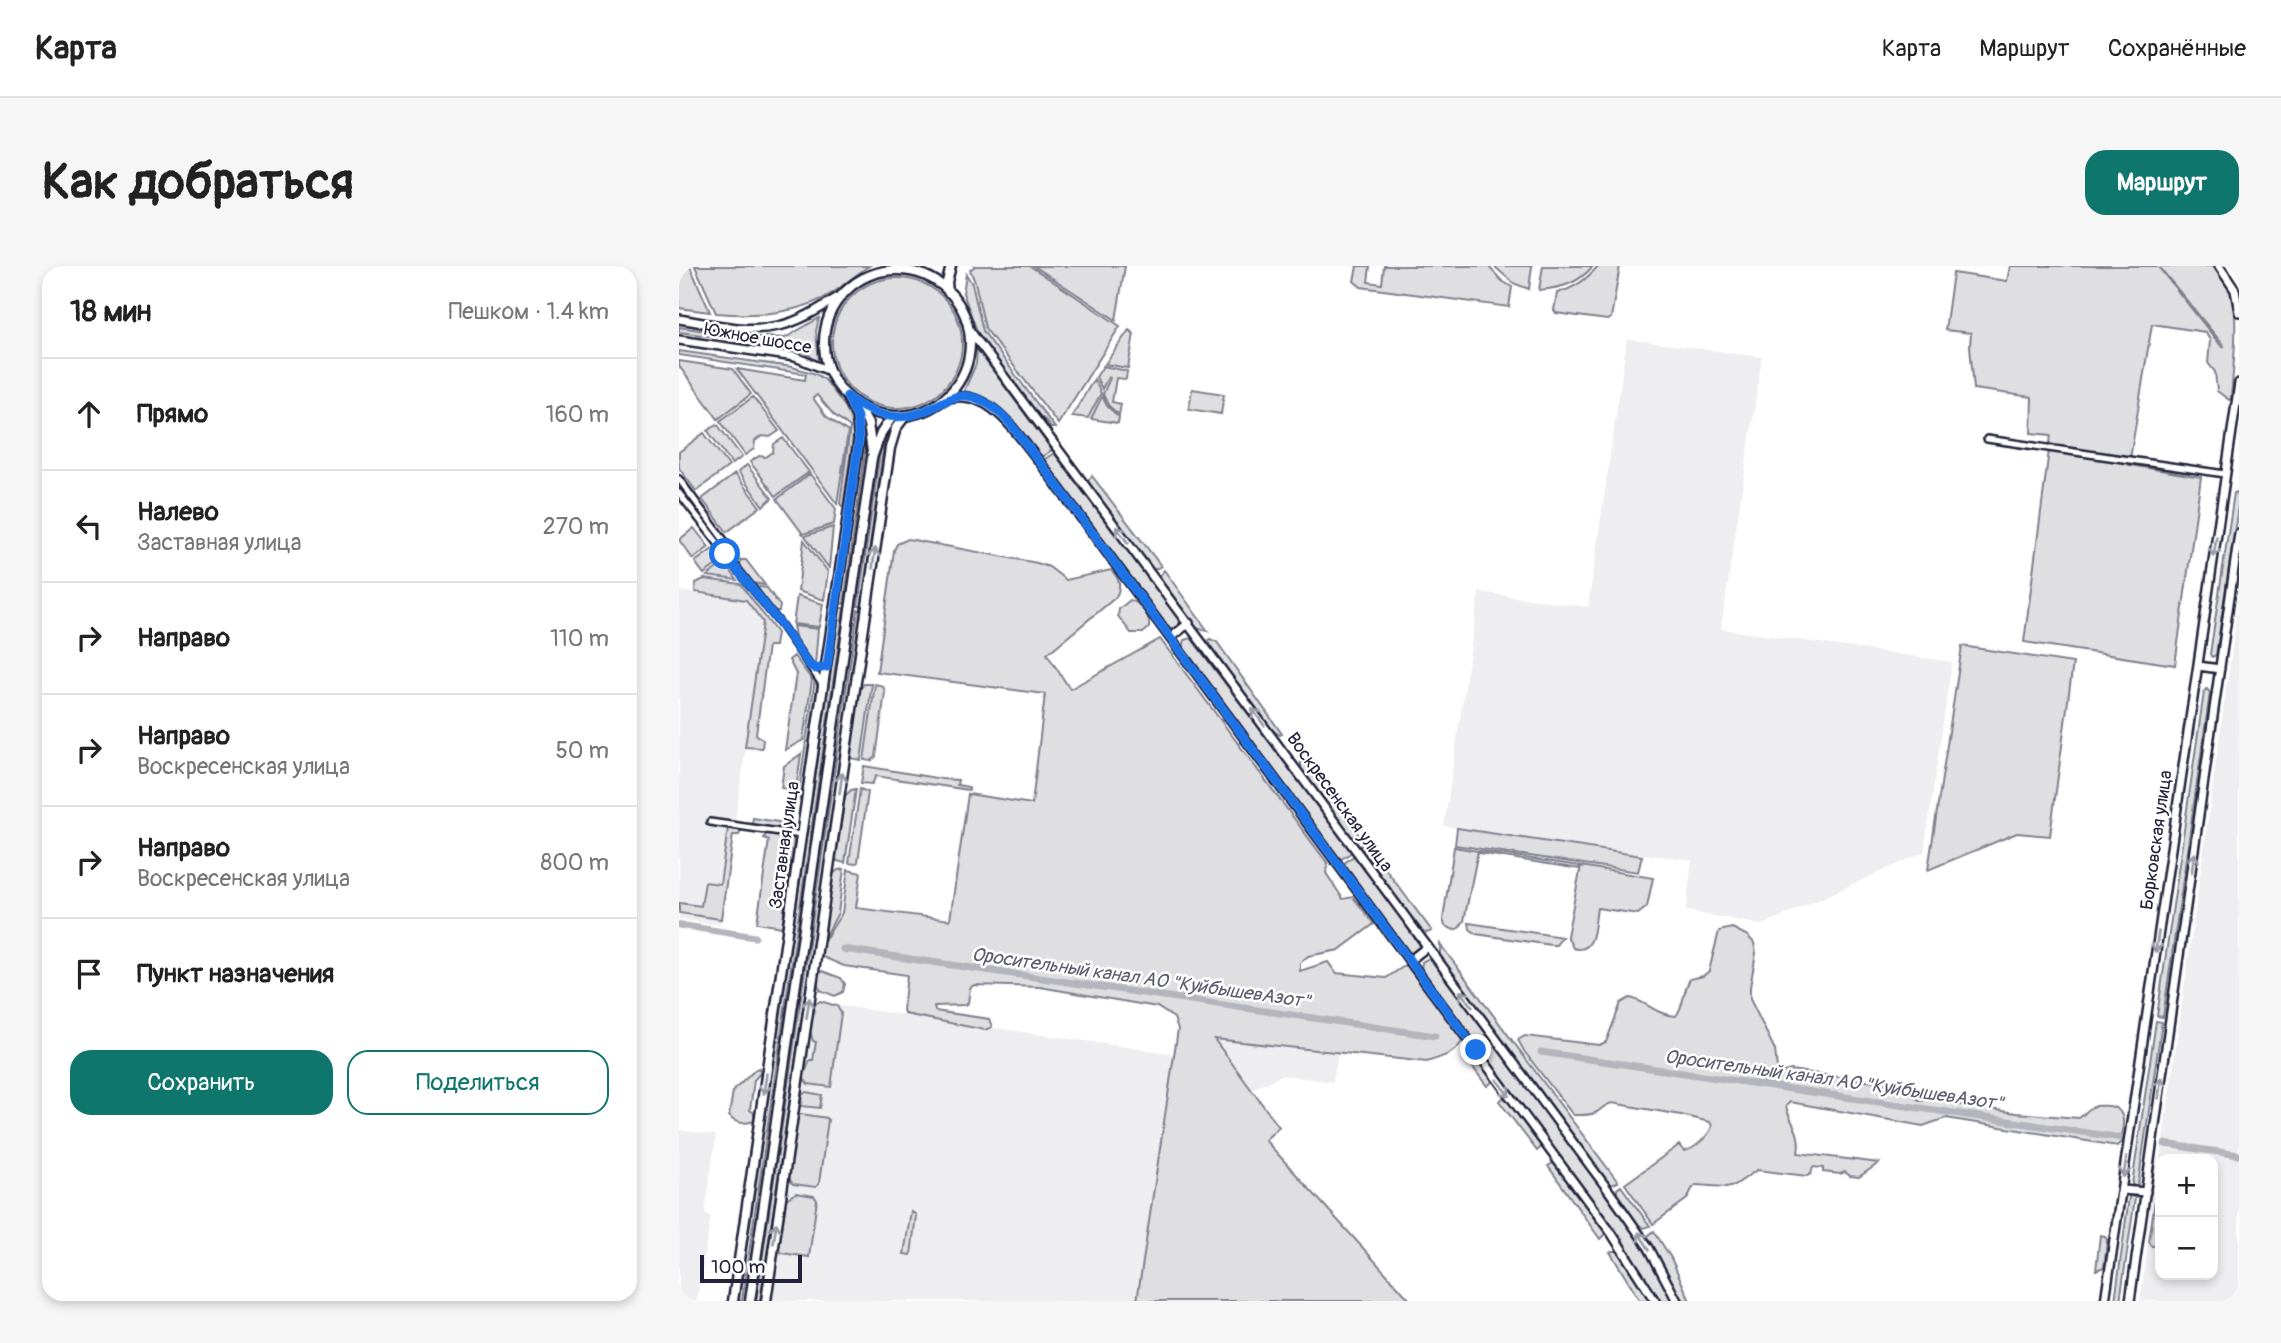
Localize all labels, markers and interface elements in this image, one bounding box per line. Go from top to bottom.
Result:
text: Карта [35,28,117,69]
text: Карта [1882,34,1941,63]
text: Маршрут [1979,34,2070,63]
text: Сохранённые [2108,34,2246,63]
button: Маршрут [2085,150,2239,215]
text: Как добраться [42,152,354,213]
text: 18 мин [70,293,151,330]
text: Пешком · 1.4 km [448,297,609,326]
street label: Южное шоссе [703,318,813,359]
icon: ahead [70,395,108,433]
text: Прямо [137,398,208,430]
text: 160 m [545,400,609,429]
text: Налево [137,496,219,528]
icon: left [70,507,108,545]
text: 270 m [543,512,609,541]
one-way arrow [1114,526,1129,545]
text: Заставная улица [137,528,302,557]
one-way arrow [2208,536,2221,558]
route start [709,538,740,569]
one-way arrow [868,547,881,570]
icon: right [70,619,108,657]
text: Направо [137,622,230,654]
text: 110 m [550,624,609,653]
one-way arrow [1251,708,1265,727]
text: Направо [137,720,230,752]
street label: Воскресенская улица [1281,728,1398,876]
icon: right [70,731,108,769]
text: 50 m [555,736,609,765]
text: Воскресенская улица [137,752,350,781]
street label: Борковская улица [2135,769,2178,911]
one-way arrow [835,772,848,795]
street label: Заставная улица [764,780,805,910]
text: Направо [137,832,230,864]
icon: right [70,843,108,881]
text: 800 m [541,848,609,877]
one-way arrow [2186,852,2199,875]
text: Воскресенская улица [137,864,350,893]
one-way arrow [2151,930,2164,953]
water label: Оросительный канал АО "КуйбышевАзот" [970,942,1314,1014]
icon: arrive [70,955,108,993]
text: Пункт назначения [137,958,334,990]
one-way arrow [1458,990,1473,1008]
one-way arrow [802,997,815,1020]
route end [1460,1034,1491,1065]
water label: Оросительный канал АО "КуйбышевАзот" [1663,1044,2007,1116]
button: Сохранить [70,1050,333,1115]
button: Поделиться [347,1050,609,1115]
one-way arrow [758,1072,771,1095]
one-way arrow [2154,1077,2167,1100]
one-way arrow [1496,1078,1511,1096]
map controls [2155,1154,2218,1280]
button: + [2155,1154,2218,1217]
one-way arrow [2118,1156,2131,1178]
button: − [2155,1217,2218,1280]
one-way arrow [769,1223,782,1245]
one-way arrow [1637,1232,1651,1251]
scale bar [700,1252,801,1284]
text: 100 m [711,1255,765,1279]

